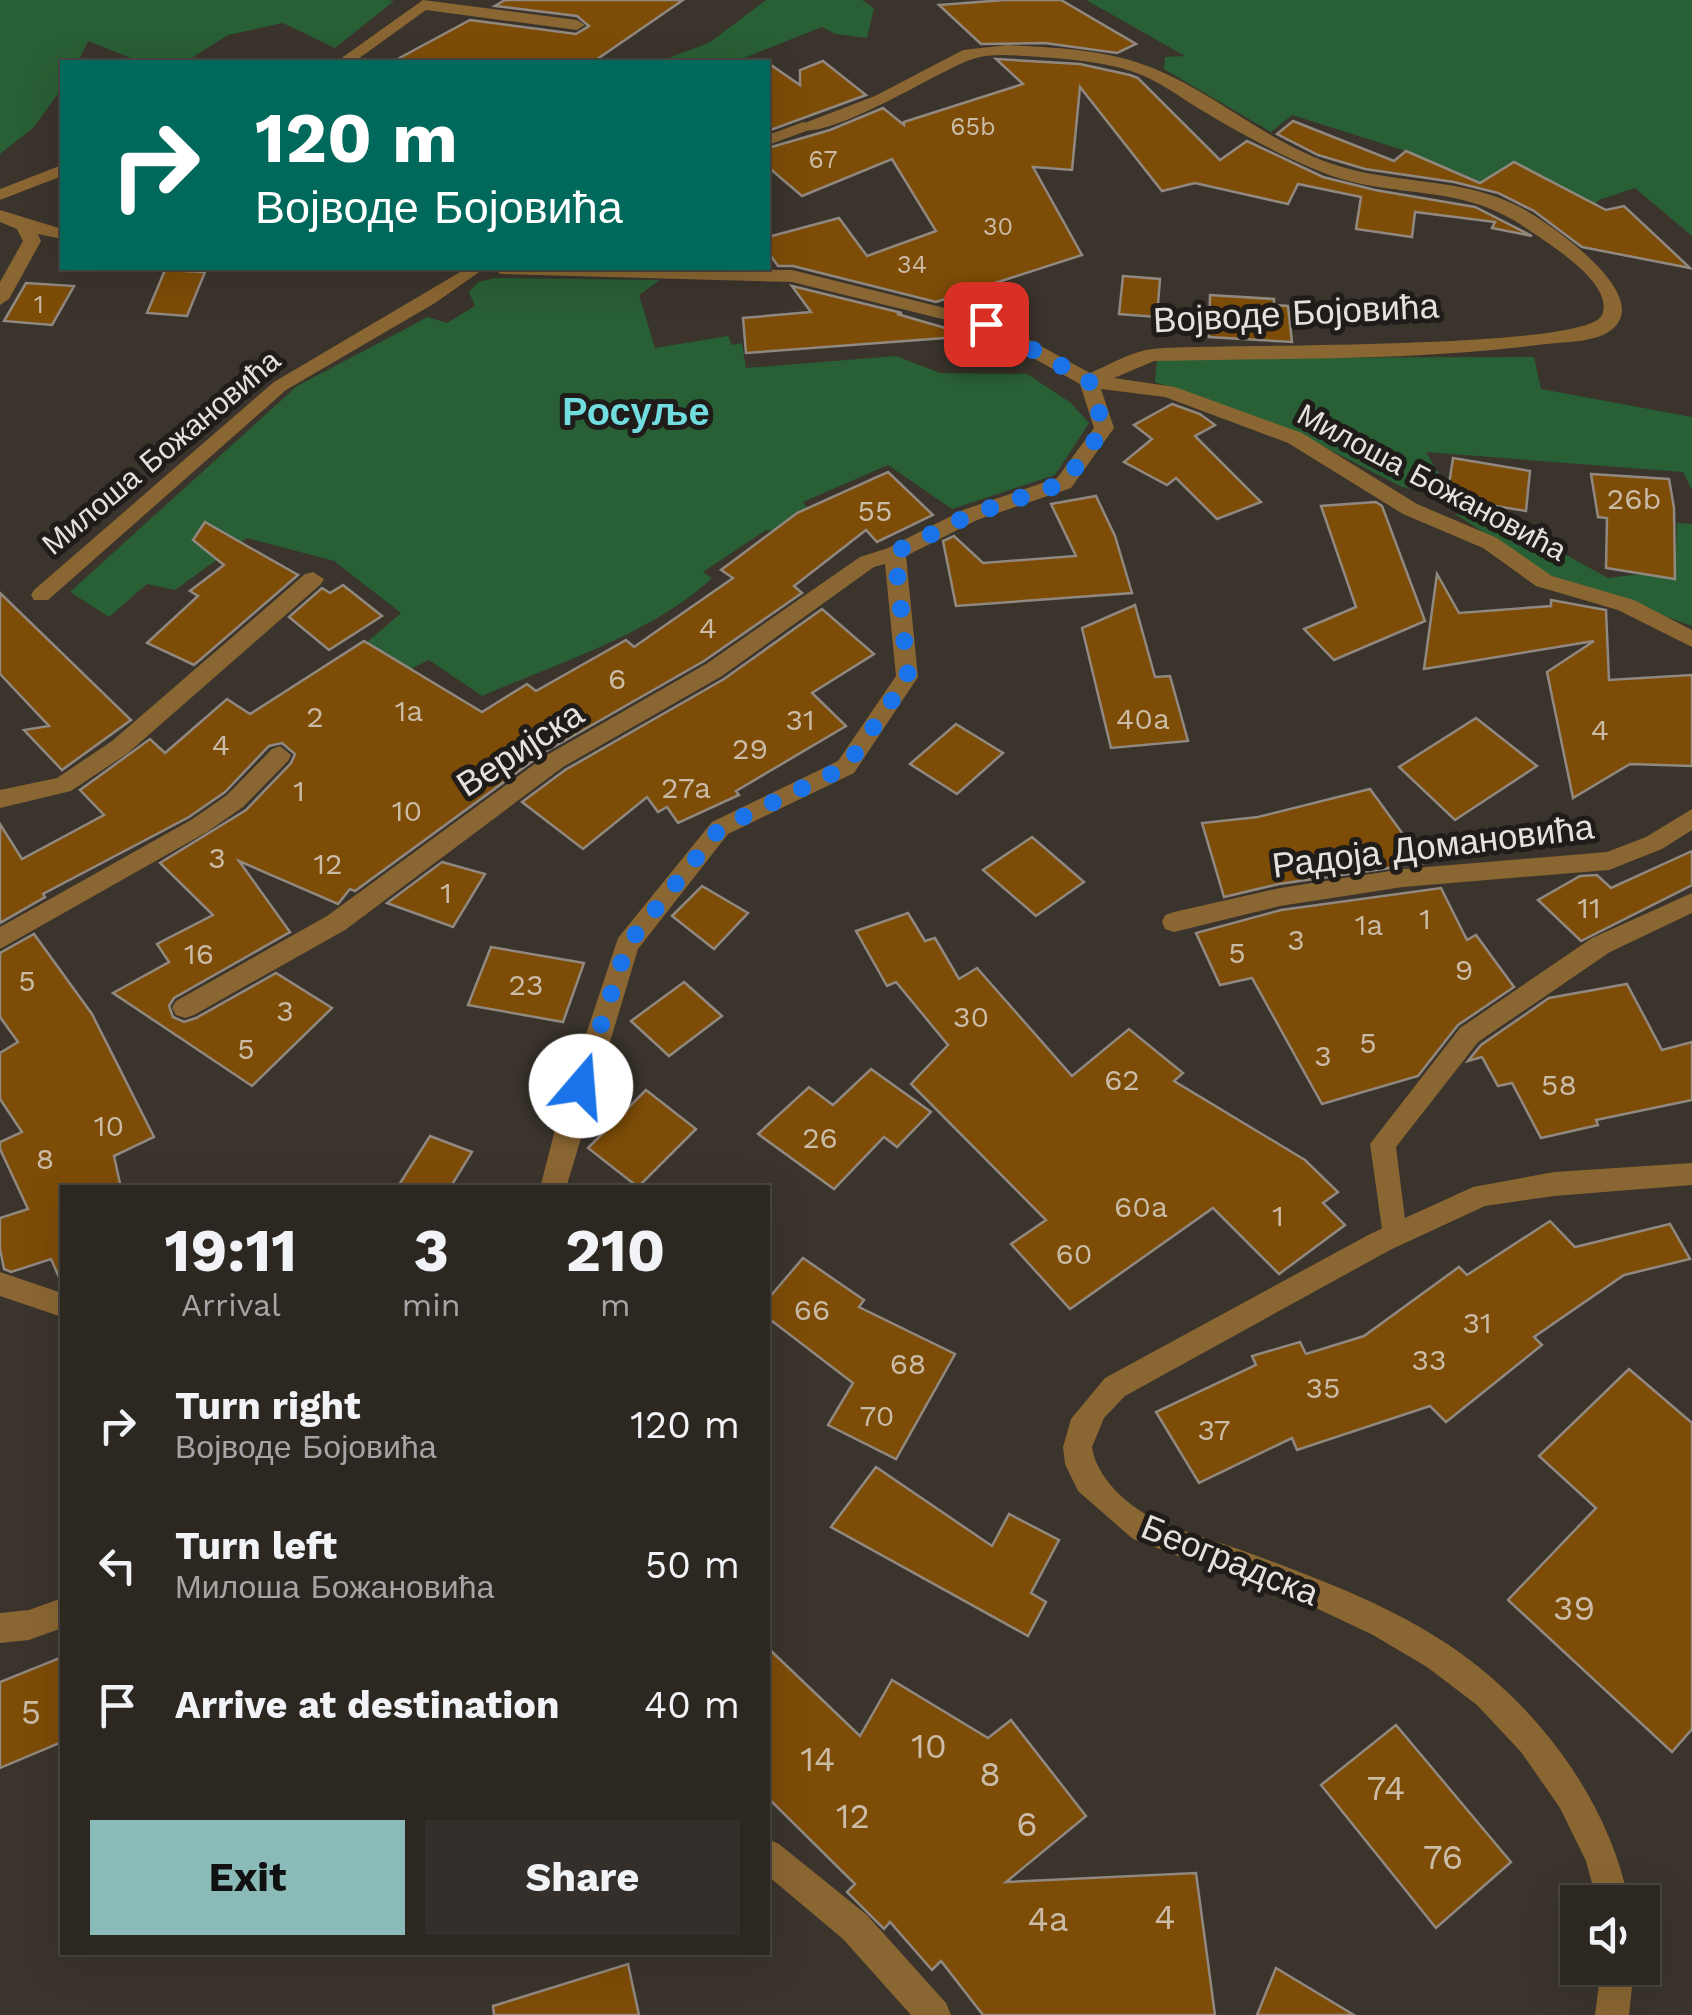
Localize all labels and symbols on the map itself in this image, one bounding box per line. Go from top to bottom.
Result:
house number: 65b [950,112,996,141]
house number: 67 [809,145,837,174]
house number: 30 [983,212,1013,241]
house number: 34 [897,250,927,279]
pin [944,282,1029,367]
street label: Војводе Бојовића [1152,285,1440,341]
house number: 1 [34,290,44,319]
street label: Милоша Божановића [35,342,287,562]
district label: Росуље [562,390,710,434]
street label: Милоша Божановића [1292,396,1573,568]
house number: 26b [1607,481,1661,516]
house number: 55 [858,493,892,528]
house number: 4 [699,610,717,645]
house number: 6 [608,661,626,696]
street label: Веријска [449,692,592,805]
house number: 1a [395,693,423,728]
house number: 2 [306,699,324,734]
house number: 40a [1116,701,1170,736]
house number: 31 [785,702,815,737]
house number: 4 [1591,712,1609,747]
house number: 4 [212,727,230,762]
house number: 29 [732,731,768,766]
house number: 27a [661,770,711,805]
house number: 1 [293,773,305,808]
house number: 10 [392,793,422,828]
street label: Радоја Домановића [1270,805,1597,887]
house number: 3 [208,840,226,875]
house number: 12 [313,846,343,881]
house number: 1 [440,875,452,910]
house number: 11 [1577,890,1601,925]
house number: 1 [1419,901,1431,936]
house number: 1a [1355,907,1383,942]
house number: 3 [1287,922,1305,957]
house number: 5 [1228,935,1246,970]
house number: 16 [184,936,214,971]
house number: 9 [1455,952,1473,987]
house number: 5 [18,963,36,998]
house number: 23 [509,967,543,1002]
house number: 3 [276,993,294,1028]
house number: 30 [953,999,989,1034]
house number: 5 [1359,1025,1377,1060]
house number: 5 [237,1031,255,1066]
position arrow [529,1034,633,1138]
house number: 3 [1314,1038,1332,1073]
house number: 62 [1104,1062,1140,1097]
house number: 58 [1541,1067,1577,1102]
house number: 10 [94,1108,124,1143]
house number: 26 [802,1120,838,1155]
house number: 8 [36,1141,54,1176]
house number: 60a [1114,1189,1168,1224]
house number: 1 [1272,1198,1284,1233]
house number: 60 [1056,1236,1092,1271]
house number: 66 [794,1292,830,1327]
house number: 31 [1462,1305,1492,1340]
house number: 33 [1412,1342,1446,1377]
house number: 68 [890,1346,926,1381]
house number: 35 [1306,1370,1340,1405]
house number: 70 [860,1398,894,1433]
house number: 37 [1197,1412,1231,1447]
street label: Београдска [1135,1505,1325,1615]
house number: 39 [1553,1587,1595,1629]
house number: 5 [21,1691,41,1733]
house number: 10 [911,1725,947,1767]
house number: 14 [800,1738,836,1780]
house number: 8 [979,1753,1001,1795]
house number: 74 [1367,1767,1405,1809]
house number: 12 [836,1795,870,1837]
house number: 6 [1016,1803,1038,1845]
house number: 76 [1423,1836,1463,1878]
house number: 4 [1154,1896,1176,1938]
house number: 4a [1027,1898,1069,1940]

